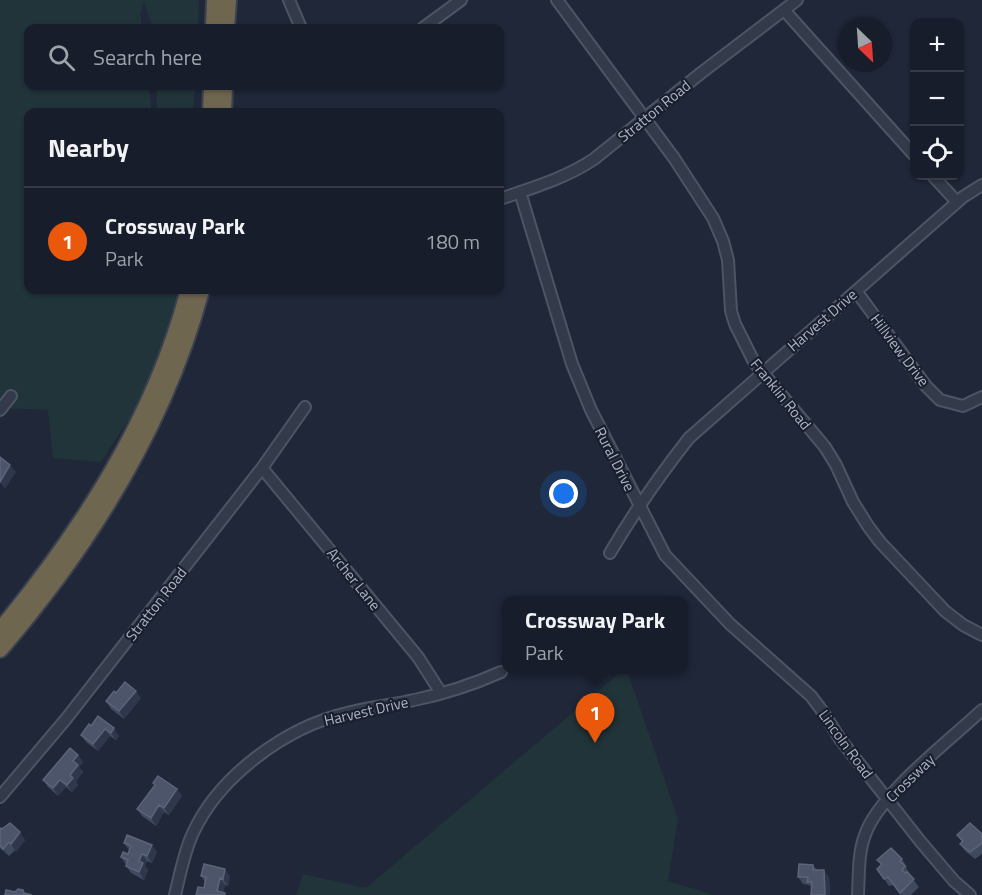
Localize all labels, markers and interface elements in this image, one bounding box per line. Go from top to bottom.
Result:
north arrow [838,18,892,72]
map controls [910,18,964,180]
button: + [910,18,964,72]
search box [24,24,504,90]
text: Search here [93,40,202,74]
icon: search [45,41,78,74]
button: − [910,72,964,126]
street label: Stratton Road [612,74,696,148]
button: locate [910,126,964,180]
text: Nearby [48,128,129,167]
text: Crossway Park [105,209,245,243]
text: 1 [62,226,73,257]
text: 180 m [425,226,480,257]
text: Park [105,243,143,274]
street label: Harvest Drive [782,283,862,357]
street label: Hillview Drive [865,309,935,391]
street label: Franklin Road [745,353,817,435]
street label: Rural Drive [589,423,641,495]
your location [549,479,578,508]
street label: Archer Lane [321,543,387,615]
street label: Stratton Road [120,562,192,646]
popup [502,596,688,674]
text: Crossway Park [525,603,665,637]
text: Park [525,637,563,668]
street label: Harvest Drive [322,690,410,732]
pin: 1 [576,694,614,743]
street label: Lincoln Road [813,705,879,783]
street label: Crossway [880,749,940,807]

